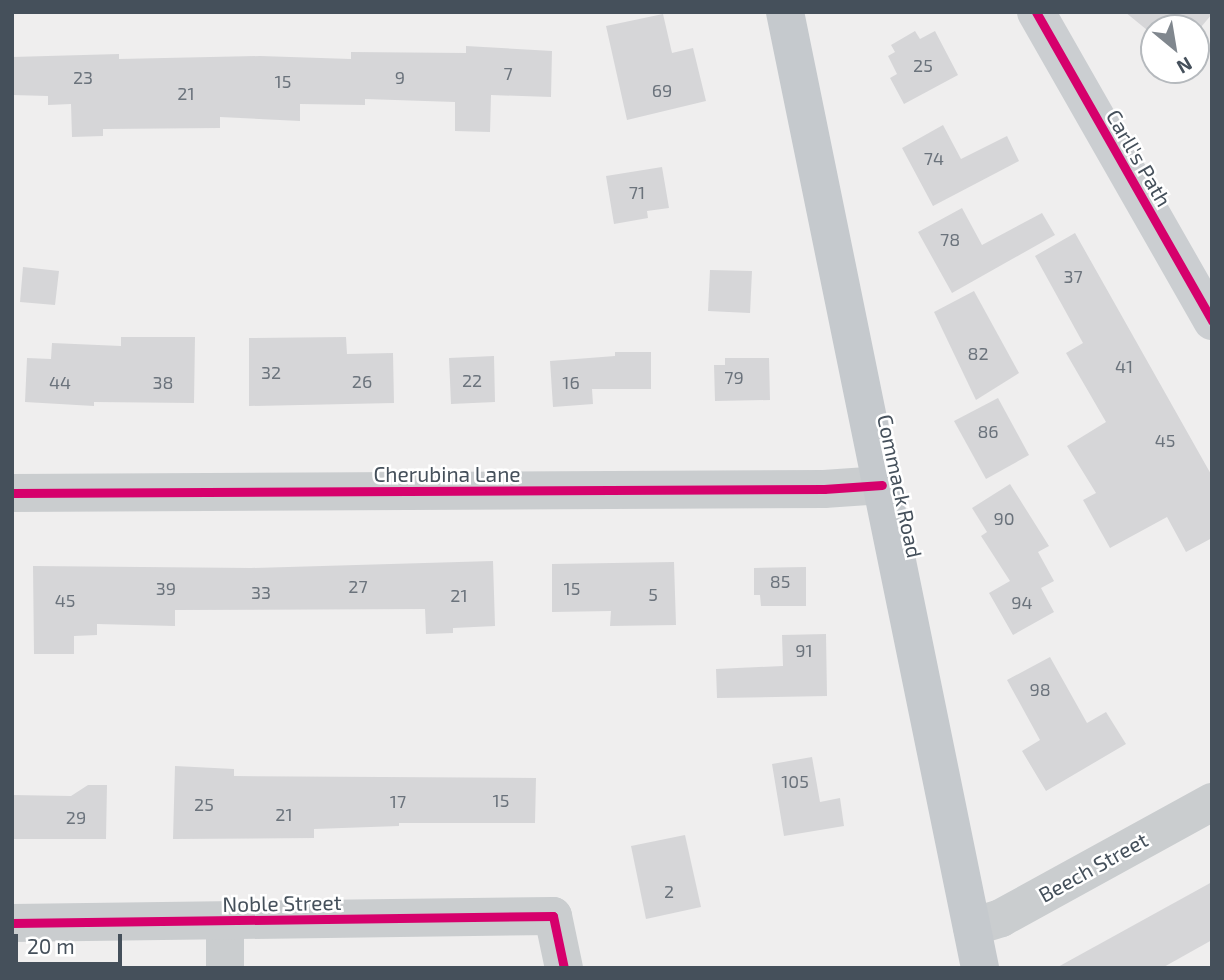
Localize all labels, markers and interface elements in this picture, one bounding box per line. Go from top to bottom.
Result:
north arrow [1140,14,1210,84]
text: N [1173,52,1196,79]
house number: 25 [913,54,933,76]
house number: 7 [503,62,513,84]
house number: 23 [73,66,93,88]
house number: 9 [395,66,405,88]
house number: 15 [275,70,291,92]
house number: 69 [652,79,672,101]
house number: 21 [177,82,195,104]
street label: Carll's Path [1101,105,1177,211]
house number: 74 [924,147,944,169]
house number: 71 [629,181,645,203]
house number: 78 [940,228,960,250]
house number: 37 [1063,265,1083,287]
house number: 82 [967,342,989,364]
house number: 41 [1115,355,1133,377]
house number: 32 [261,361,281,383]
house number: 79 [724,366,744,388]
house number: 22 [462,369,482,391]
house number: 26 [352,370,372,392]
house number: 44 [49,371,71,393]
house number: 38 [153,371,173,393]
house number: 16 [562,371,580,393]
street label: Commack Road [872,412,928,560]
house number: 86 [977,420,999,442]
house number: 45 [1155,429,1175,451]
street label: Cherubina Lane [373,461,521,487]
house number: 90 [993,507,1015,529]
house number: 85 [770,570,790,592]
house number: 27 [348,575,368,597]
house number: 39 [156,577,176,599]
house number: 15 [564,577,580,599]
house number: 33 [251,581,271,603]
house number: 5 [648,583,658,605]
house number: 21 [450,584,468,606]
house number: 45 [55,589,75,611]
house number: 94 [1011,591,1033,613]
house number: 91 [795,639,813,661]
house number: 98 [1029,678,1051,700]
house number: 105 [781,770,809,792]
house number: 15 [493,789,509,811]
house number: 17 [390,790,406,812]
house number: 25 [194,793,214,815]
house number: 21 [275,803,293,825]
house number: 29 [66,806,86,828]
street label: Beech Street [1034,827,1152,907]
house number: 2 [664,880,674,902]
street label: Noble Street [222,889,342,917]
scale bar [18,920,126,964]
text: 20 m [27,933,75,958]

